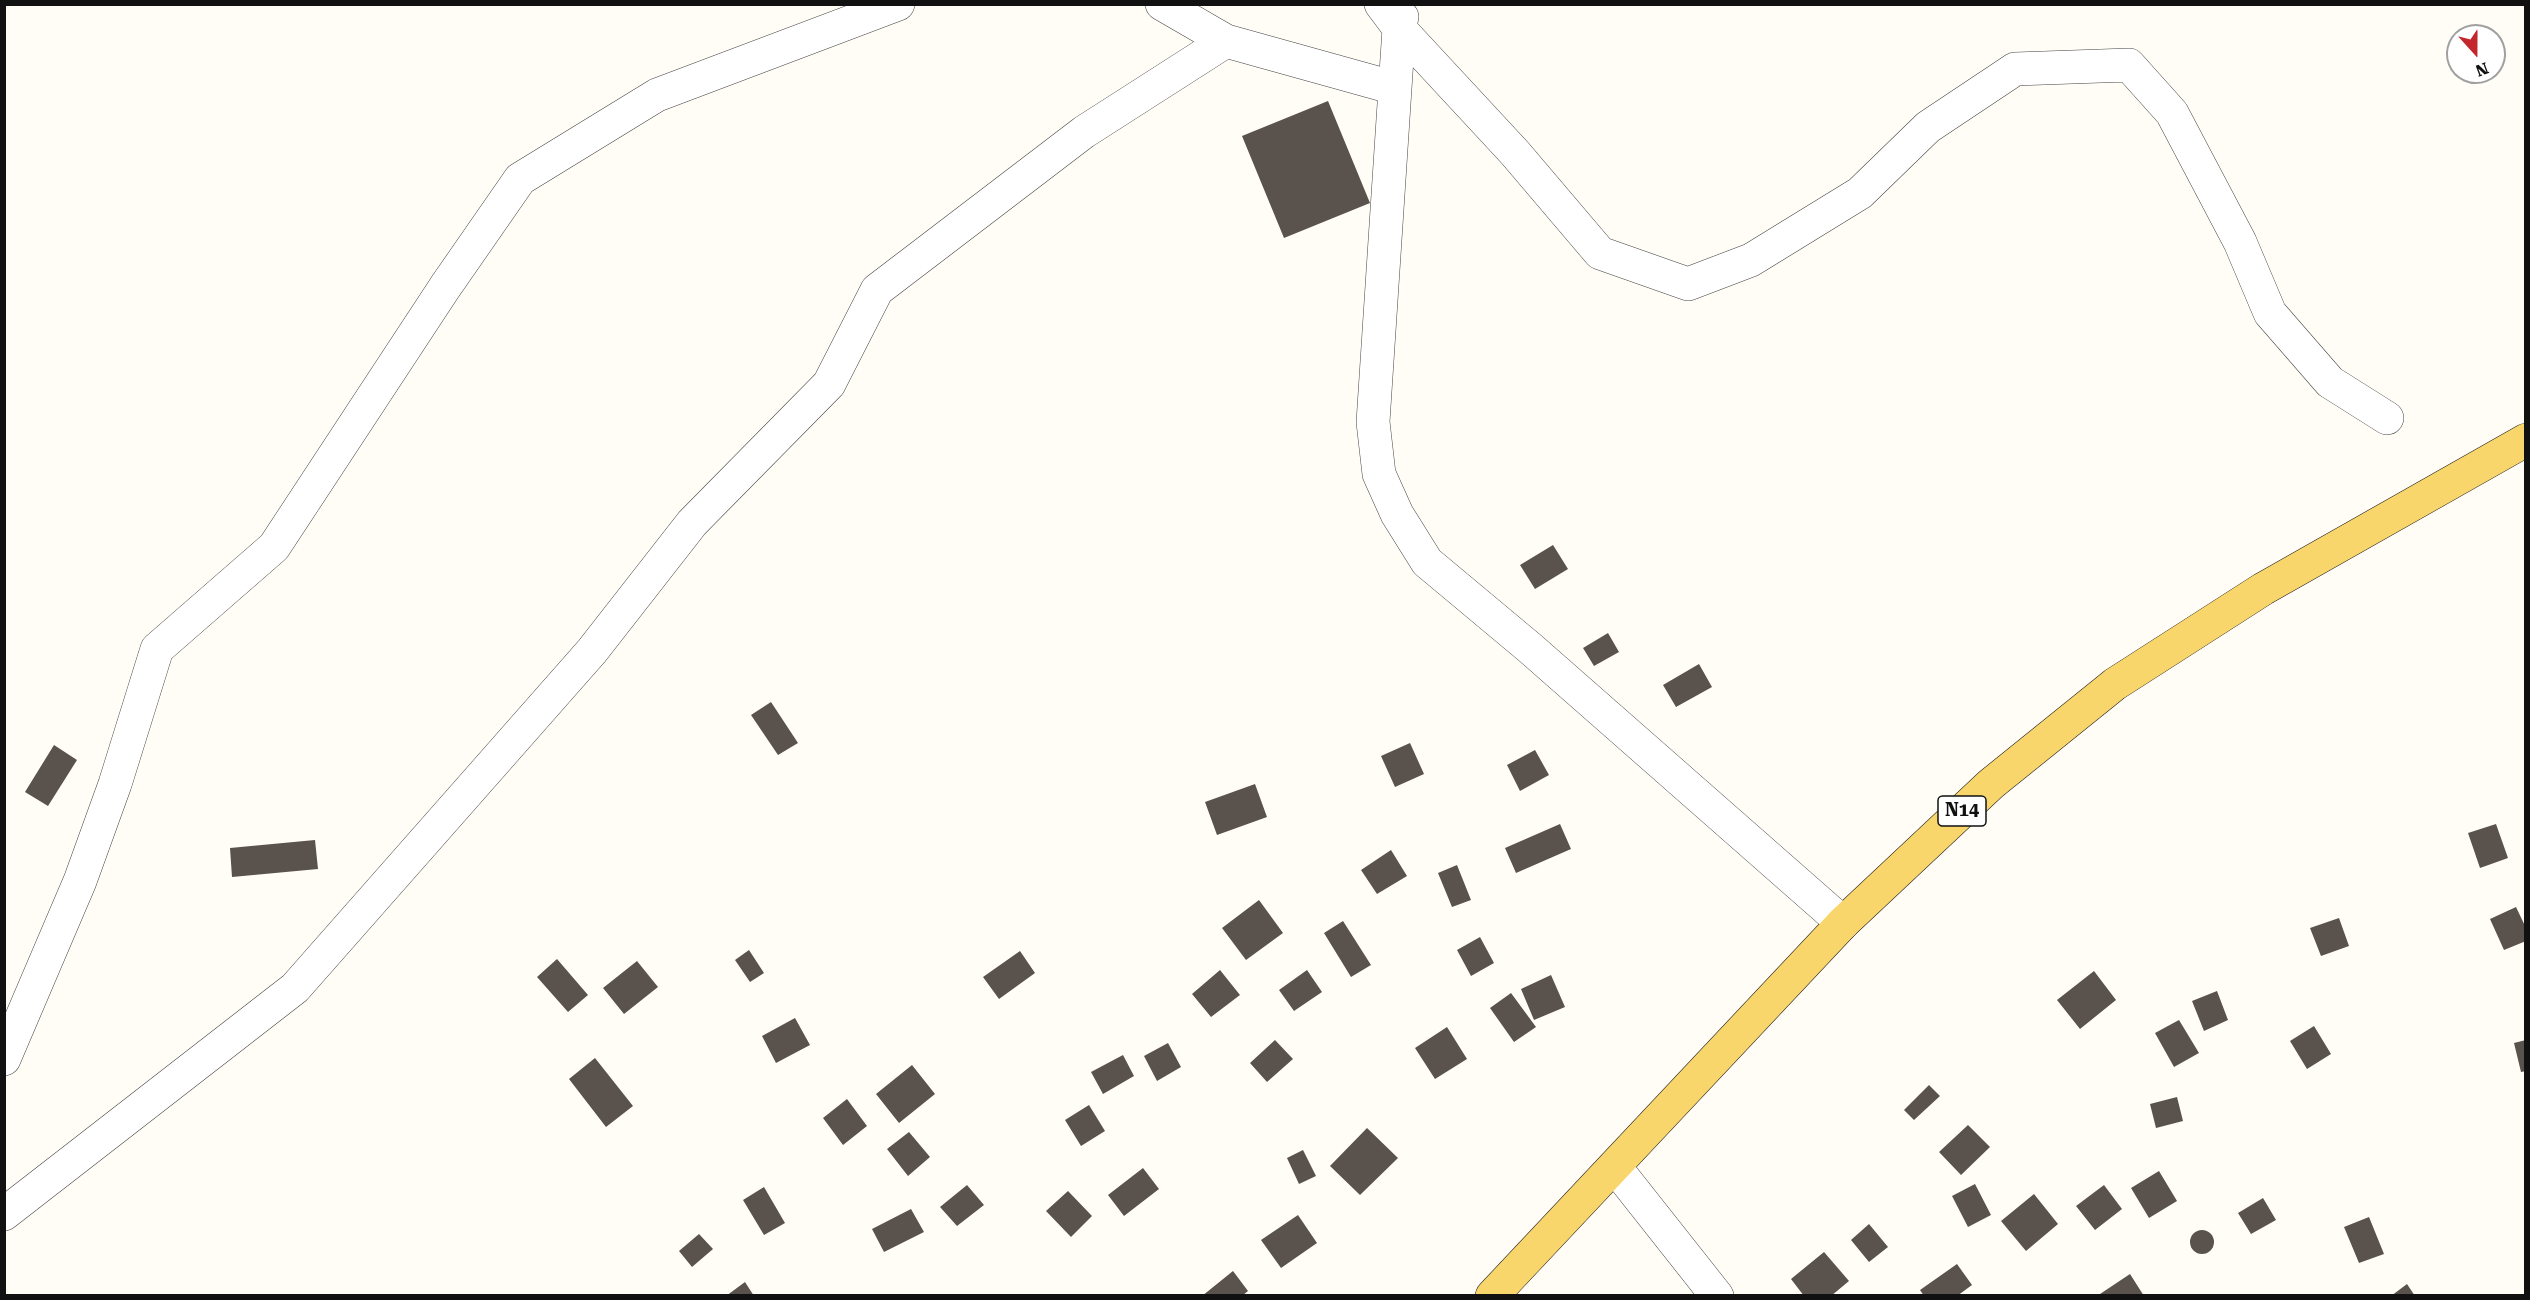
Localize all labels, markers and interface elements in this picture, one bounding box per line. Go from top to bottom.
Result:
north arrow [2446,24,2506,84]
text: N [2473,58,2491,80]
road number: N14 [1938,796,1986,826]

